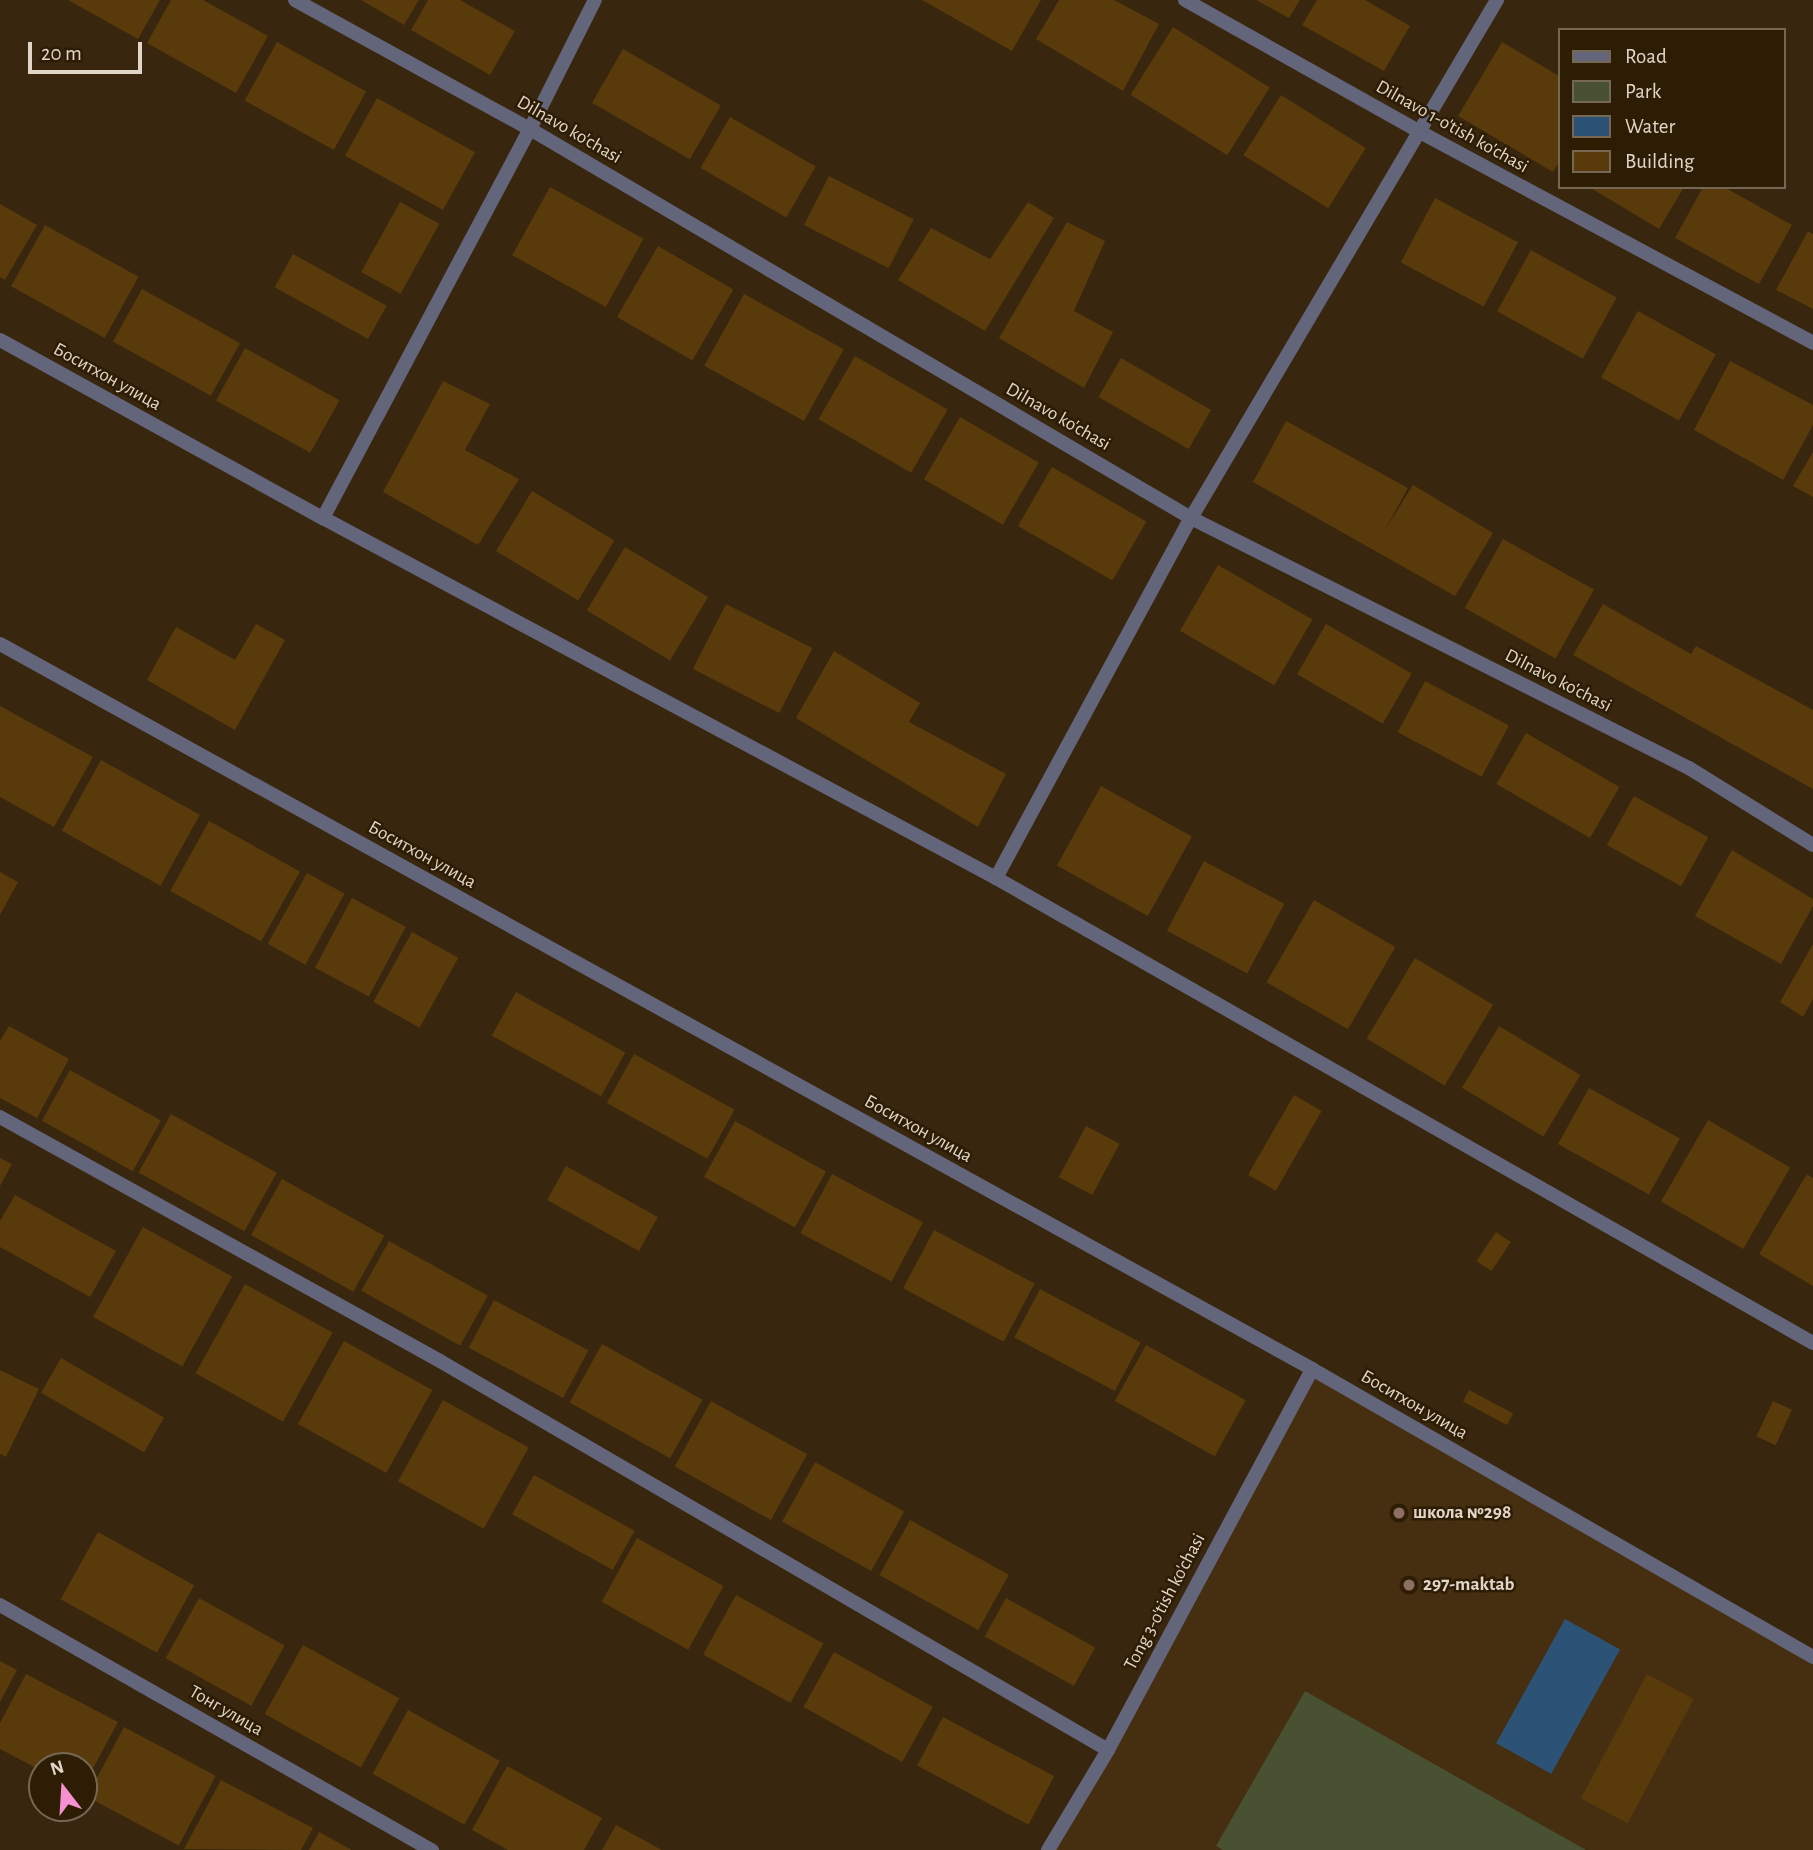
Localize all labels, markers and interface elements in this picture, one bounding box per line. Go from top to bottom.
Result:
scale bar [32,28,145,72]
legend [1558,28,1785,189]
text: 20 m [41,43,82,64]
text: Road [1625,46,1667,67]
street label: Dilnavo 1-o'tish ko'chasi [1372,76,1532,178]
text: Park [1625,81,1661,102]
street label: Dilnavo ko'chasi [513,91,625,169]
text: Water [1625,116,1675,137]
text: Building [1625,151,1694,172]
street label: Боситхон улица [49,338,165,416]
street label: Dilnavo ko'chasi [1002,378,1114,456]
street label: Dilnavo ko'chasi [1501,644,1615,718]
street label: Боситхон улица [364,816,480,894]
street label: Боситхон улица [860,1090,976,1168]
street label: Боситхон улица [1356,1365,1472,1445]
place label: школа №298 [1413,1502,1511,1524]
marker: школа №298 [1391,1505,1407,1521]
street label: Tong 3-o'tish ko'chasi [1119,1530,1211,1674]
place label: 297-maktab [1423,1574,1514,1596]
marker: 297-maktab [1401,1577,1417,1593]
street label: Тонг улица [185,1681,267,1741]
north arrow [28,1752,98,1822]
text: N [48,1757,66,1779]

